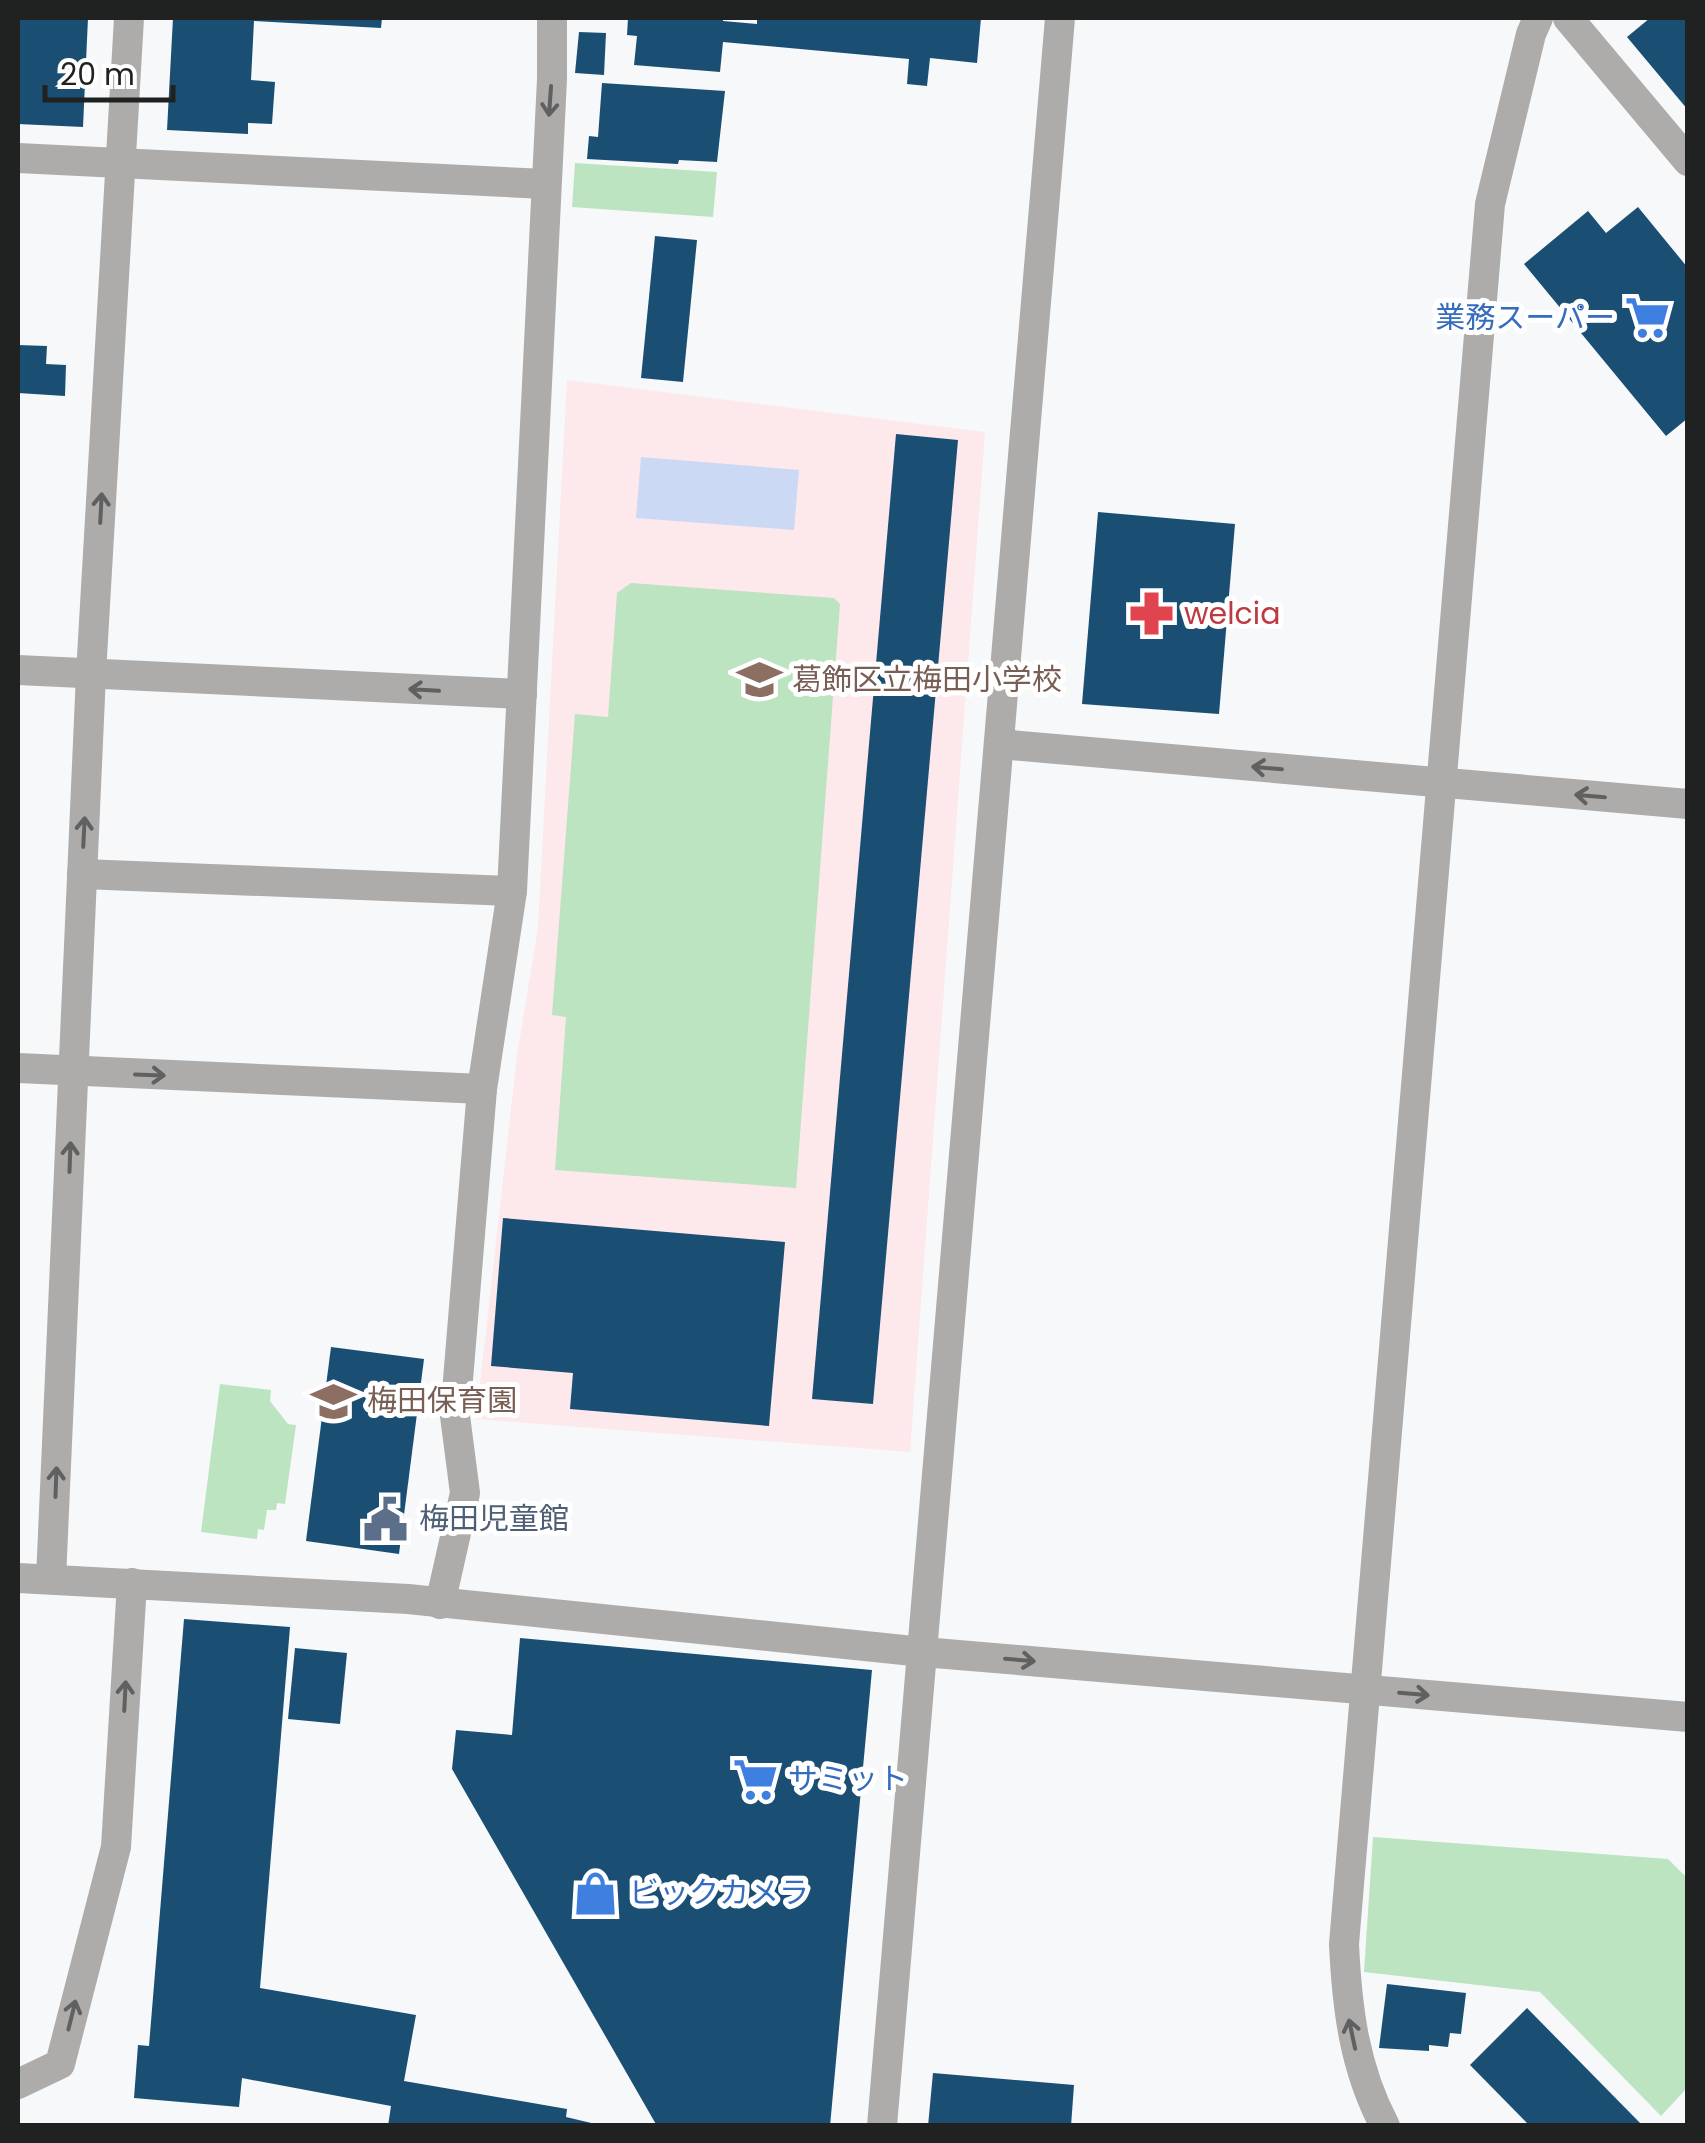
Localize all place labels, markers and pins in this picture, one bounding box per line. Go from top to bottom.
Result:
supermarket icon: 業務スーパー [1624,294,1672,342]
place label: 業務スーパー [1435,296,1615,339]
pharmacy icon: welcia [1127,590,1175,638]
place label: welcia [1184,592,1280,635]
school or university icon: 葛飾区立梅田小学校 [735,656,783,704]
place label: 葛飾区立梅田小学校 [792,658,1062,701]
school or university icon: 梅田保育園 [310,1377,358,1425]
place label: 梅田保育園 [367,1379,517,1422]
public building icon: 梅田児童館 [362,1495,410,1543]
place label: 梅田児童館 [419,1497,569,1540]
supermarket icon: サミット [731,1755,779,1803]
place label: サミット [788,1757,908,1800]
shop icon: ビックカメラ [572,1869,620,1917]
place label: ビックカメラ [629,1871,809,1914]

